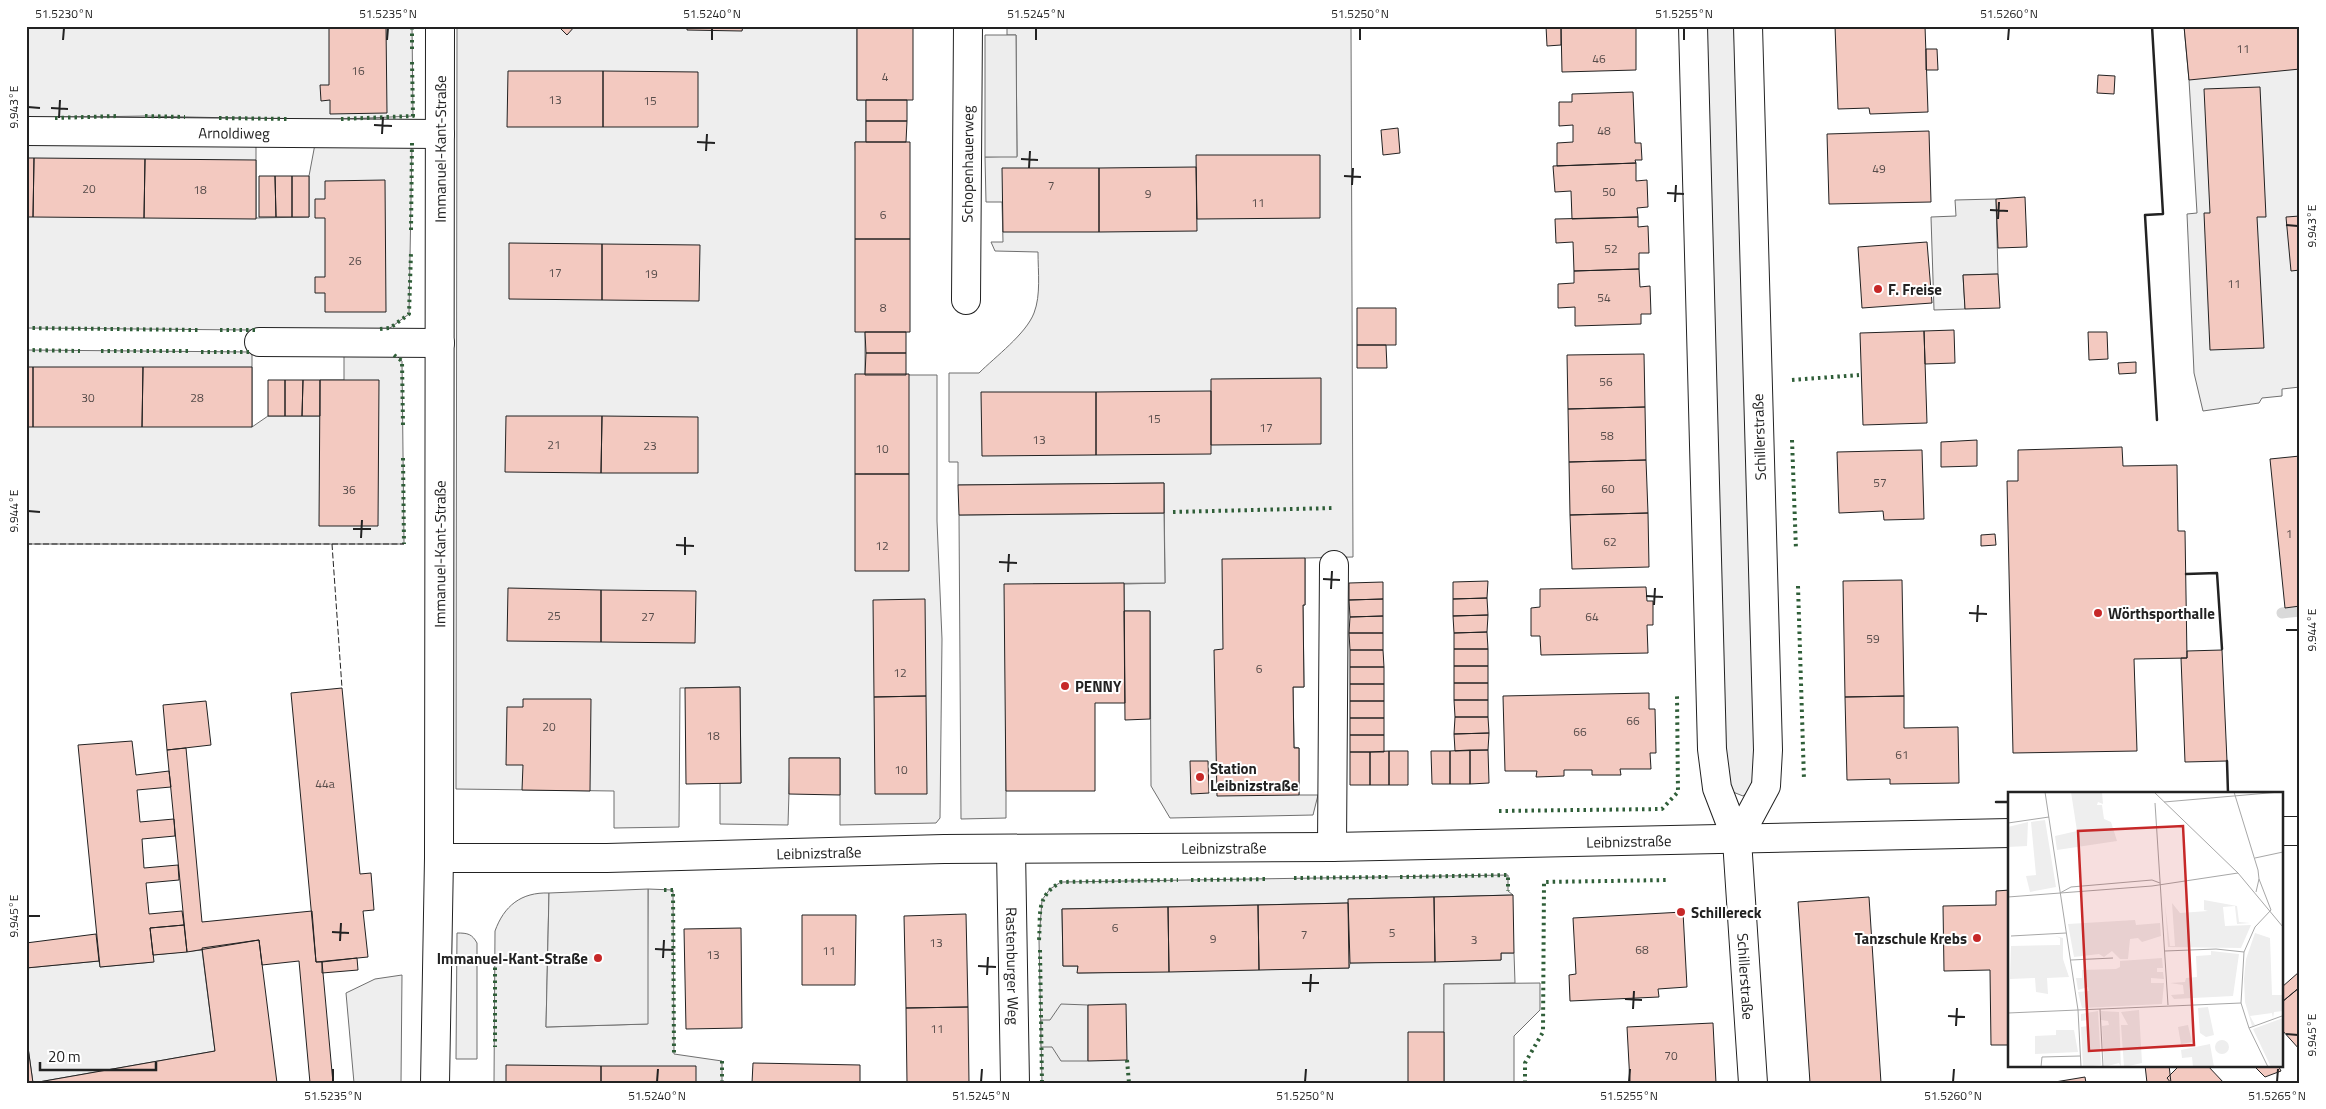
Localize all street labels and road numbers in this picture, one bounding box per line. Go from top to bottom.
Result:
street label: Immanuel-Kant-Straße [428,75,451,223]
street label: Schopenhauerweg [955,105,979,223]
street label: Arnoldiweg [198,121,270,144]
street label: Schillerstraße [1746,393,1772,481]
street label: Immanuel-Kant-Straße [428,480,451,628]
street label: Leibnizstraße [1586,828,1672,853]
street label: Leibnizstraße [1181,836,1267,859]
street label: Leibnizstraße [776,840,862,865]
street label: Rastenburger Weg [1000,907,1026,1025]
street label: Schillerstraße [1732,932,1760,1021]

